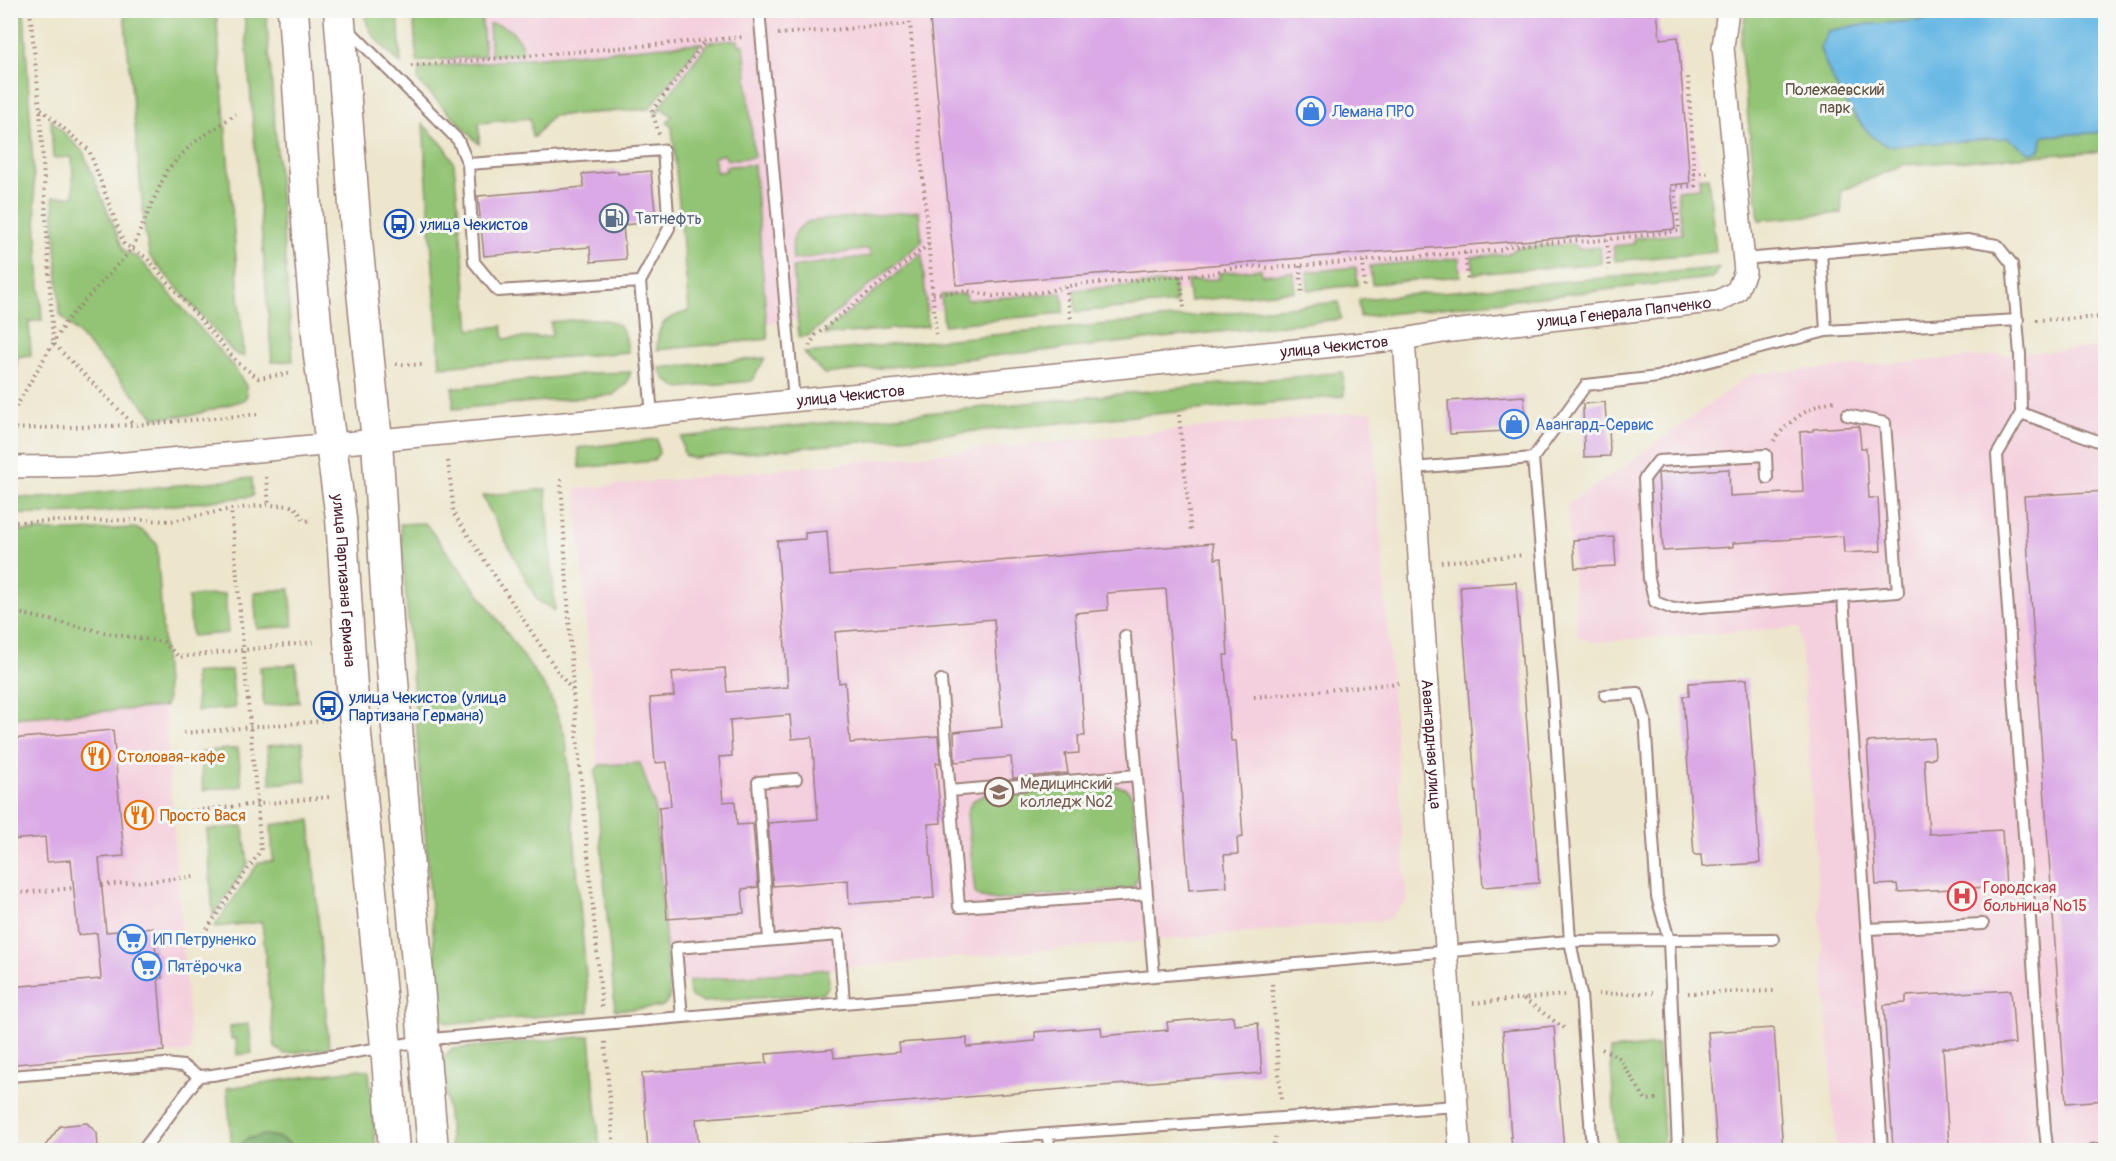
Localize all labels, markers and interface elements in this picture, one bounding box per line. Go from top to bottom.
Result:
park label: Полежаевский парк [1785,80,1885,118]
shop icon: Лемана ПРО [1295,95,1327,127]
place label: Лемана ПРО [1331,102,1414,122]
fuel station icon: Татнефть [598,202,630,234]
bus stop icon: улица Чекистов [383,208,415,240]
place label: Татнефть [635,209,702,229]
place label: улица Чекистов [419,215,528,235]
street label: улица Генерала Папченко [1535,293,1713,332]
street label: улица Чекистов [1278,332,1389,363]
street label: улица Чекистов [795,381,906,411]
shop icon: Авангард-Сервис [1498,408,1530,440]
place label: Авангард-Сервис [1535,415,1654,435]
street label: улица Партизана Германа [327,492,360,668]
street label: Авангардная улица [1417,678,1445,810]
place label: улица Чекистов (улица Партизана Германа) [348,688,506,726]
bus stop icon: улица Чекистов (улица Партизана Германа) [312,690,344,722]
restaurant icon: Столовая-кафе [80,740,112,772]
place label: Столовая-кафе [117,747,225,767]
place label: Медицинский колледж №2 [1020,774,1113,812]
school or university icon: Медицинский колледж №2 [983,776,1015,808]
restaurant icon: Просто Вася [123,799,155,831]
place label: Просто Вася [160,806,246,826]
place label: Городская больница №15 [1983,878,2087,916]
hospital icon: Городская больница №15 [1946,880,1978,912]
supermarket icon: ИП Петруненко [116,923,148,955]
place label: ИП Петруненко [153,930,257,950]
supermarket icon: Пятёрочка [131,950,163,982]
place label: Пятёрочка [168,957,242,977]

